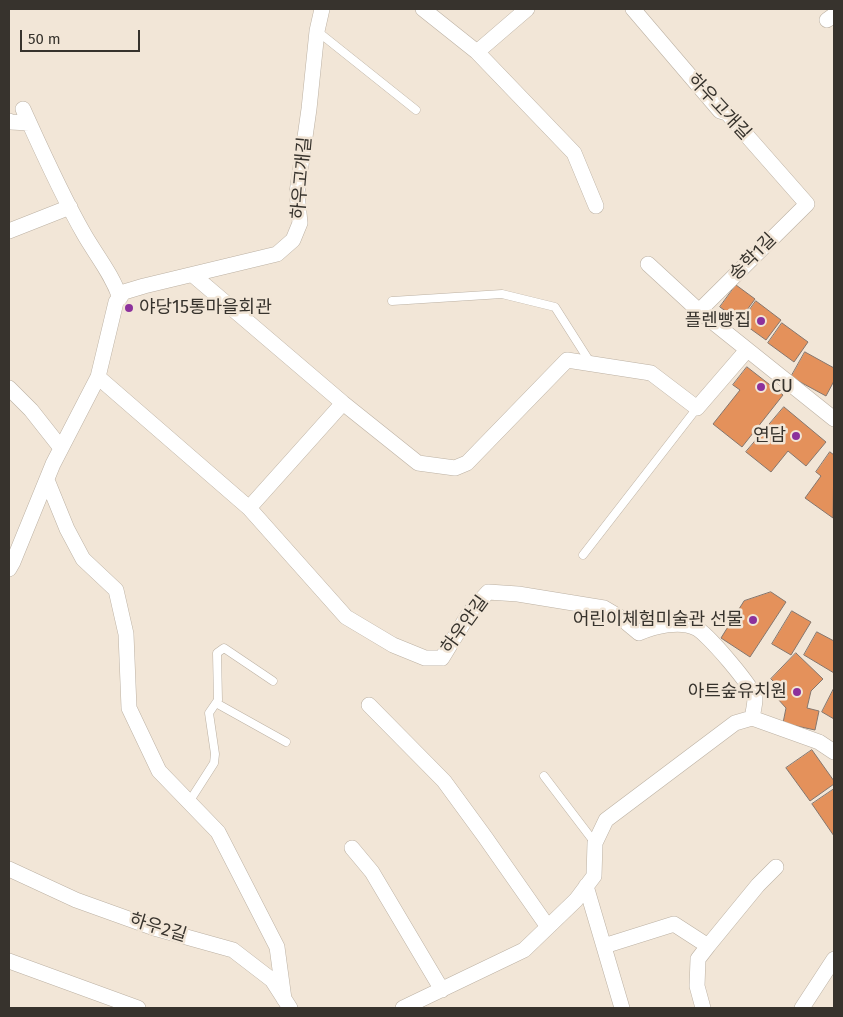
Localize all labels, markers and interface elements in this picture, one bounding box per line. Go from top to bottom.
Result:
scale bar [22,20,142,52]
text: 50 m [28,30,61,48]
street label: 하우고개길 [683,69,755,145]
street label: 하우고개길 [288,136,316,220]
street label: 송학1길 [725,229,781,285]
place label: 야당15통마을회관 [139,297,272,319]
marker: 야당15통마을회관 [123,302,135,314]
place label: 플렌빵집 [685,310,751,332]
marker: 플렌빵집 [755,315,767,327]
place label: CU [771,376,793,398]
marker: CU [755,381,767,393]
place label: 연담 [753,425,786,447]
marker: 연담 [790,430,802,442]
street label: 하우안길 [437,592,493,658]
place label: 어린이체험미술관 선물 [573,609,743,631]
marker: 어린이체험미술관 선물 [747,614,759,626]
place label: 아트숲유치원 [688,681,787,703]
marker: 아트숲유치원 [791,686,803,698]
street label: 하우2길 [127,909,189,947]

